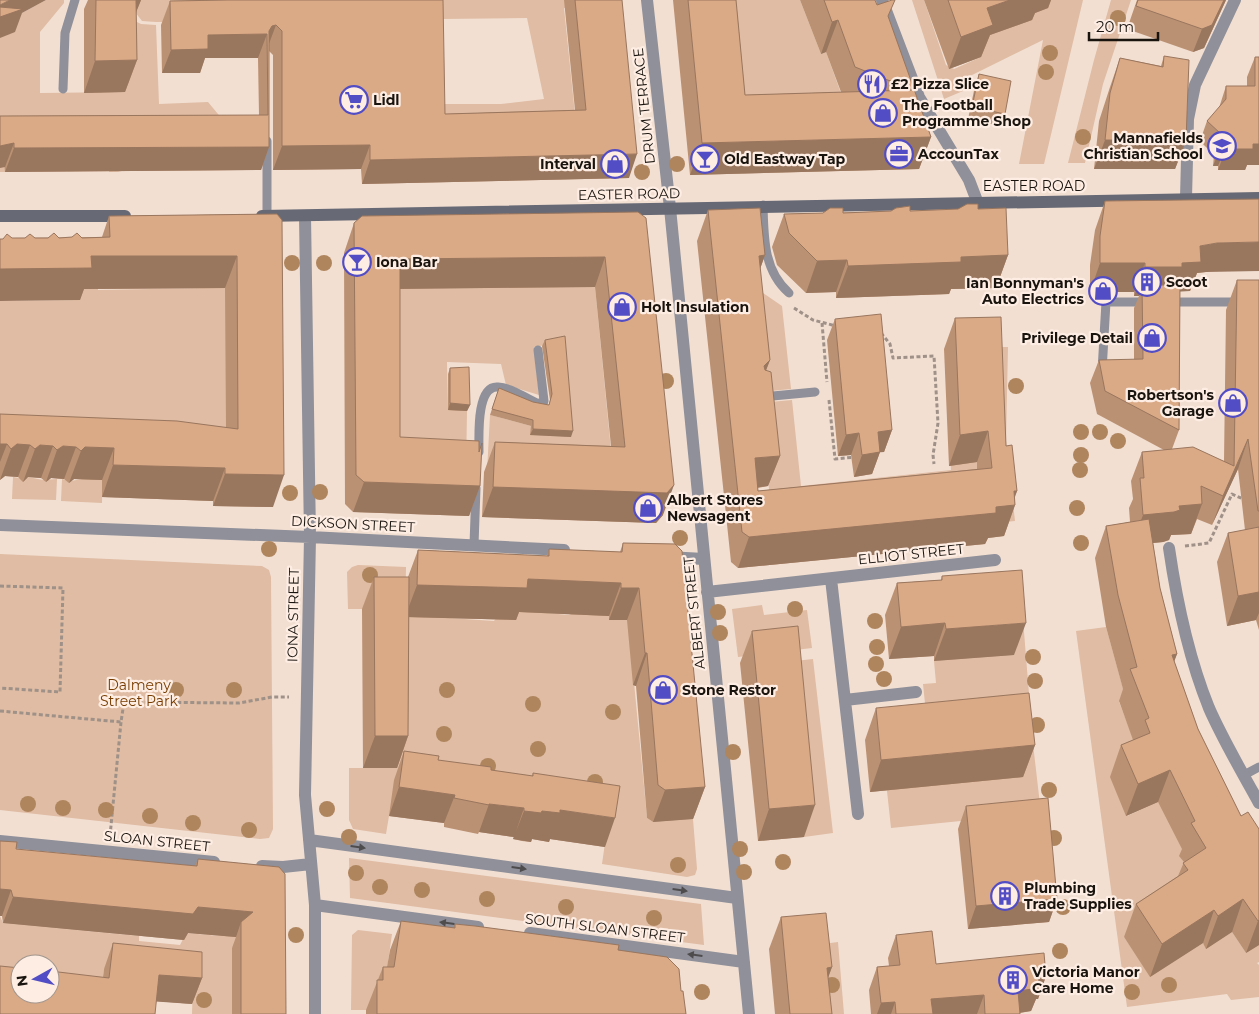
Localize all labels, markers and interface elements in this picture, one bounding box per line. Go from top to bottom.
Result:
scale bar [1089,10,1158,42]
text: 20 m [1096,17,1134,36]
street label: DRUM TERRACE [629,47,659,165]
restaurant icon: £2 Pizza Slice [857,69,887,99]
place label: £2 Pizza Slice [891,75,989,93]
supermarket icon: Lidl [339,85,369,115]
place label: Lidl [373,91,400,109]
place label: The Football Programme Shop [902,96,1031,130]
shop icon: The Football Programme Shop [868,98,898,128]
place label: Mannafields Christian School [1084,129,1204,163]
school or university icon: Mannafields Christian School [1207,131,1237,161]
office icon: AccounTax [884,139,914,169]
bar icon: Old Eastway Tap [690,144,720,174]
place label: AccounTax [917,145,999,163]
shop icon: Interval [600,149,630,179]
place label: Old Eastway Tap [724,150,846,168]
place label: Interval [540,155,596,173]
street label: EASTER ROAD [983,177,1085,195]
street label: EASTER ROAD [578,184,680,204]
bar icon: Iona Bar [342,247,372,277]
place label: Iona Bar [376,253,437,271]
building icon: Scoot [1132,267,1162,297]
place label: Scoot [1166,273,1208,291]
place label: Ian Bonnyman's Auto Electrics [966,274,1085,308]
shop icon: Ian Bonnyman's Auto Electrics [1088,276,1118,306]
shop icon: Holt Insulation [607,292,637,322]
place label: Holt Insulation [641,298,749,316]
shop icon: Privilege Detail [1137,323,1167,353]
place label: Privilege Detail [1021,329,1133,347]
place label: Robertson's Garage [1127,386,1215,420]
shop icon: Robertson's Garage [1218,388,1248,418]
place label: Albert Stores Newsagent [666,491,763,525]
shop icon: Albert Stores Newsagent [633,493,663,523]
street label: DICKSON STREET [290,512,416,536]
street label: ELLIOT STREET [857,539,965,569]
street label: ALBERT STREET [679,556,709,670]
street label: IONA STREET [283,568,303,662]
shop icon: Stone Restor [648,675,678,705]
park label: Dalmeny Street Park [100,676,179,710]
place label: Stone Restor [682,681,776,699]
street label: SLOAN STREET [103,826,211,856]
one-way arrow [350,843,366,851]
one-way arrow [511,865,527,873]
place label: Plumbing Trade Supplies [1024,879,1132,913]
building icon: Plumbing Trade Supplies [990,881,1020,911]
one-way arrow [672,886,688,894]
street label: SOUTH SLOAN STREET [524,909,686,947]
one-way arrow [439,918,455,926]
one-way arrow [687,951,703,959]
north arrow [10,954,60,1004]
place label: Victoria Manor Care Home [1031,963,1140,997]
building icon: Victoria Manor Care Home [998,965,1028,995]
text: N [12,974,32,988]

